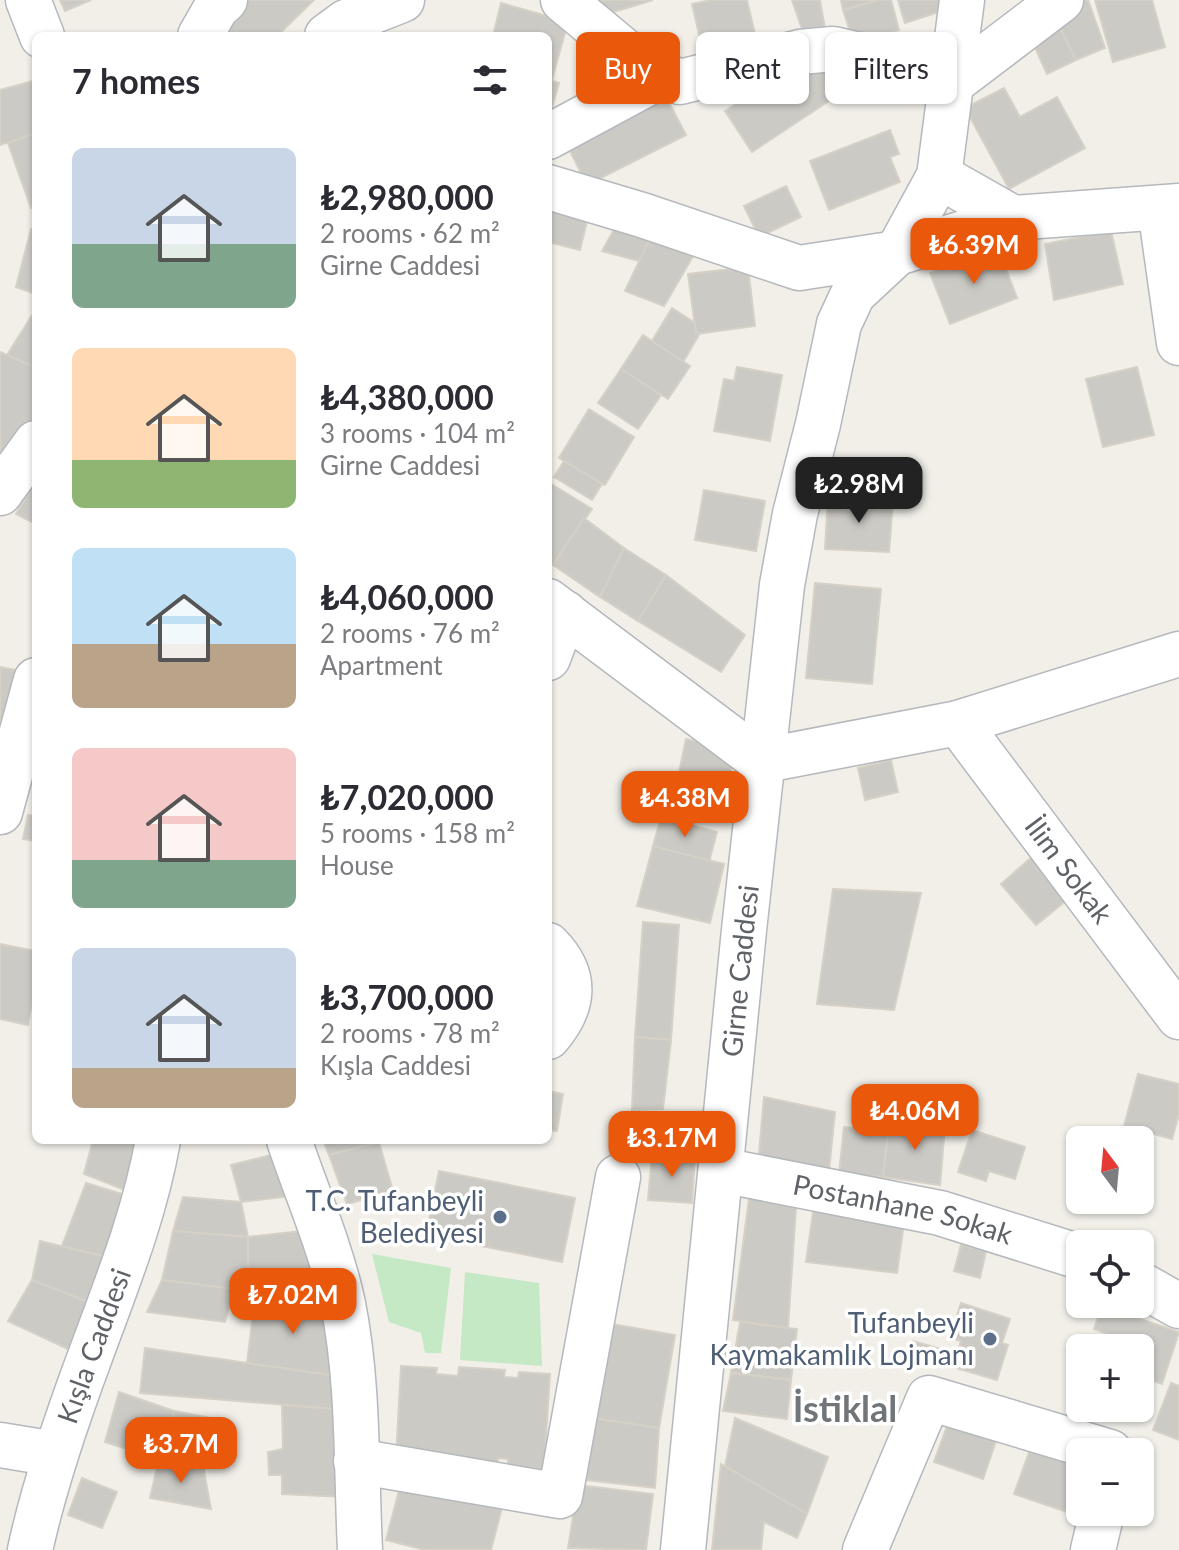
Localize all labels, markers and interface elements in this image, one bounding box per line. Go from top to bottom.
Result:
chip: Buy [576,32,680,104]
chip: Rent [696,32,809,104]
chip: Filters [825,32,957,104]
icon: filters [468,58,512,102]
text: 7 homes [72,60,200,101]
text: ₺2,980,000 [320,176,494,217]
icon: home [136,180,232,276]
text: 2 rooms · 62 m² [320,217,500,249]
pin: ₺6.39M [909,218,1039,286]
text: ₺6.39M [928,228,1020,260]
text: Girne Caddesi [320,249,480,281]
text: ₺4,380,000 [320,376,494,417]
icon: home [136,380,232,476]
text: 3 rooms · 104 m² [320,417,515,449]
text: Girne Caddesi [320,449,480,481]
pin: ₺2.98M [794,457,924,525]
text: ₺2.98M [813,467,905,499]
text: ₺4,060,000 [320,576,494,617]
icon: home [136,580,232,676]
text: 2 rooms · 76 m² [320,617,500,649]
text: Apartment [320,649,443,681]
pin: ₺4.38M [620,771,750,839]
text: ₺7,020,000 [320,776,494,817]
icon: home [136,780,232,876]
text: ₺4.38M [639,781,731,813]
street label: İlim Sokak [1018,809,1121,930]
text: 5 rooms · 158 m² [320,817,515,849]
text: House [320,849,394,881]
street label: Girne Caddesi [714,883,765,1058]
text: ₺3,700,000 [320,976,494,1017]
icon: home [136,980,232,1076]
text: 2 rooms · 78 m² [320,1017,500,1049]
text: Kışla Caddesi [320,1049,471,1081]
pin: ₺4.06M [850,1084,980,1152]
text: ₺4.06M [869,1094,961,1126]
pin: ₺3.17M [607,1111,737,1179]
text: ₺3.17M [626,1121,718,1153]
north arrow [1066,1126,1154,1214]
map controls [1066,1126,1154,1526]
street label: Postanhane Sokak [790,1167,1018,1251]
place label: T.C. Tufanbeyli Belediyesi [305,1183,484,1249]
marker: T.C. Tufanbeyli Belediyesi [491,1208,509,1226]
button: locate [1066,1230,1154,1318]
street label: Kışla Caddesi [49,1263,137,1428]
pin: ₺7.02M [228,1268,358,1336]
text: ₺7.02M [247,1278,339,1310]
place label: Tufanbeyli Kaymakamlık Lojmanı [709,1305,974,1371]
marker: Tufanbeyli Kaymakamlık Lojmanı [981,1330,999,1348]
button: + [1066,1334,1154,1422]
district label: İstiklal [793,1386,897,1430]
pin: ₺3.7M [125,1417,237,1485]
text: ₺3.7M [143,1427,219,1459]
button: − [1066,1438,1154,1526]

